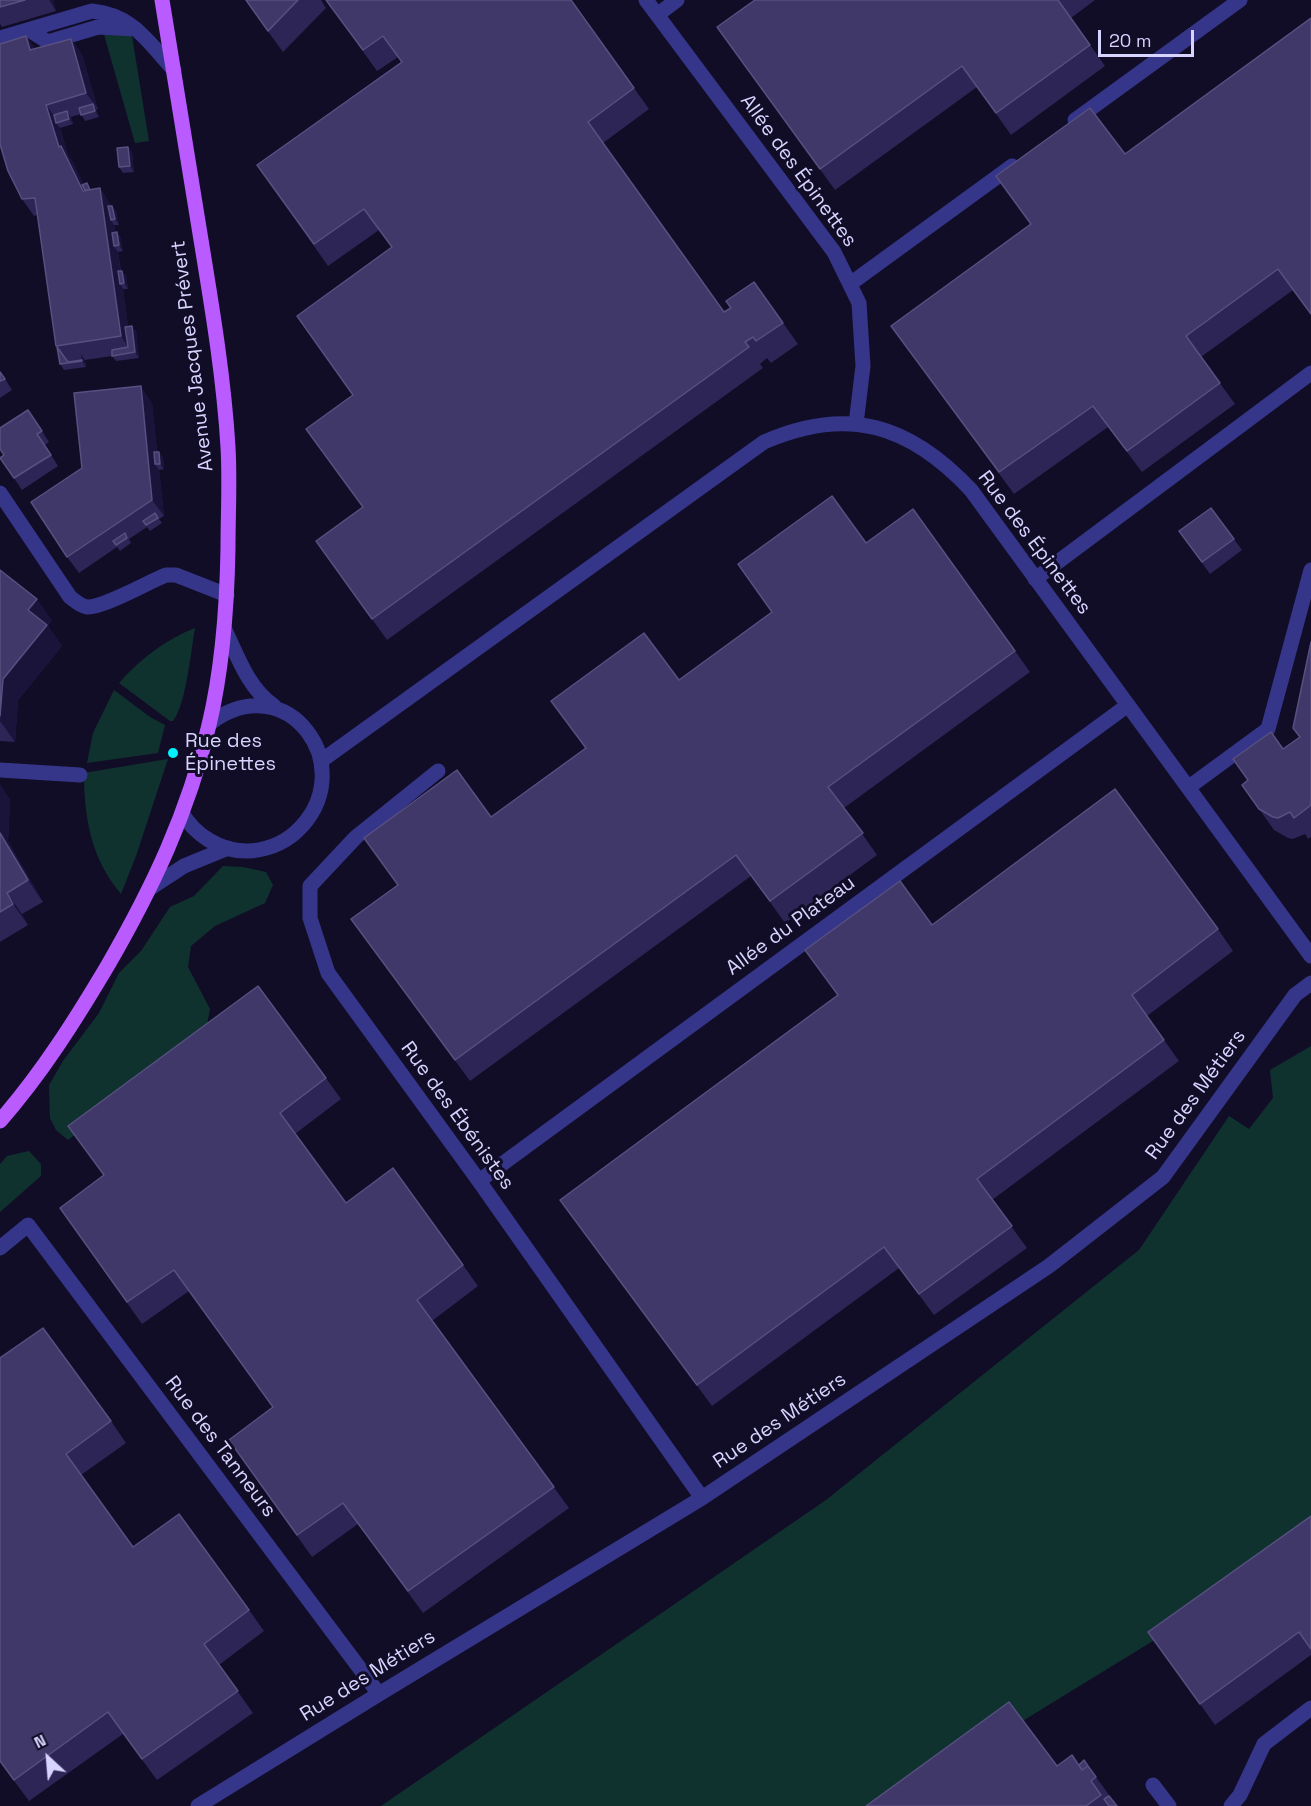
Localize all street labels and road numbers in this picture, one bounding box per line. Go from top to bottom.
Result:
street label: Allée des Épinettes [735,90,861,252]
street label: Avenue Jacques Prévert [167,239,219,473]
street label: Rue des Épinettes [972,467,1096,619]
street label: Allée du Plateau [722,871,860,981]
street label: Rue des Métiers [1141,1025,1251,1165]
street label: Rue des Ébénistes [395,1037,519,1195]
street label: Rue des Métiers [709,1368,851,1474]
street label: Rue des Tanneurs [159,1372,281,1522]
street label: Rue des Métiers [296,1625,440,1727]

